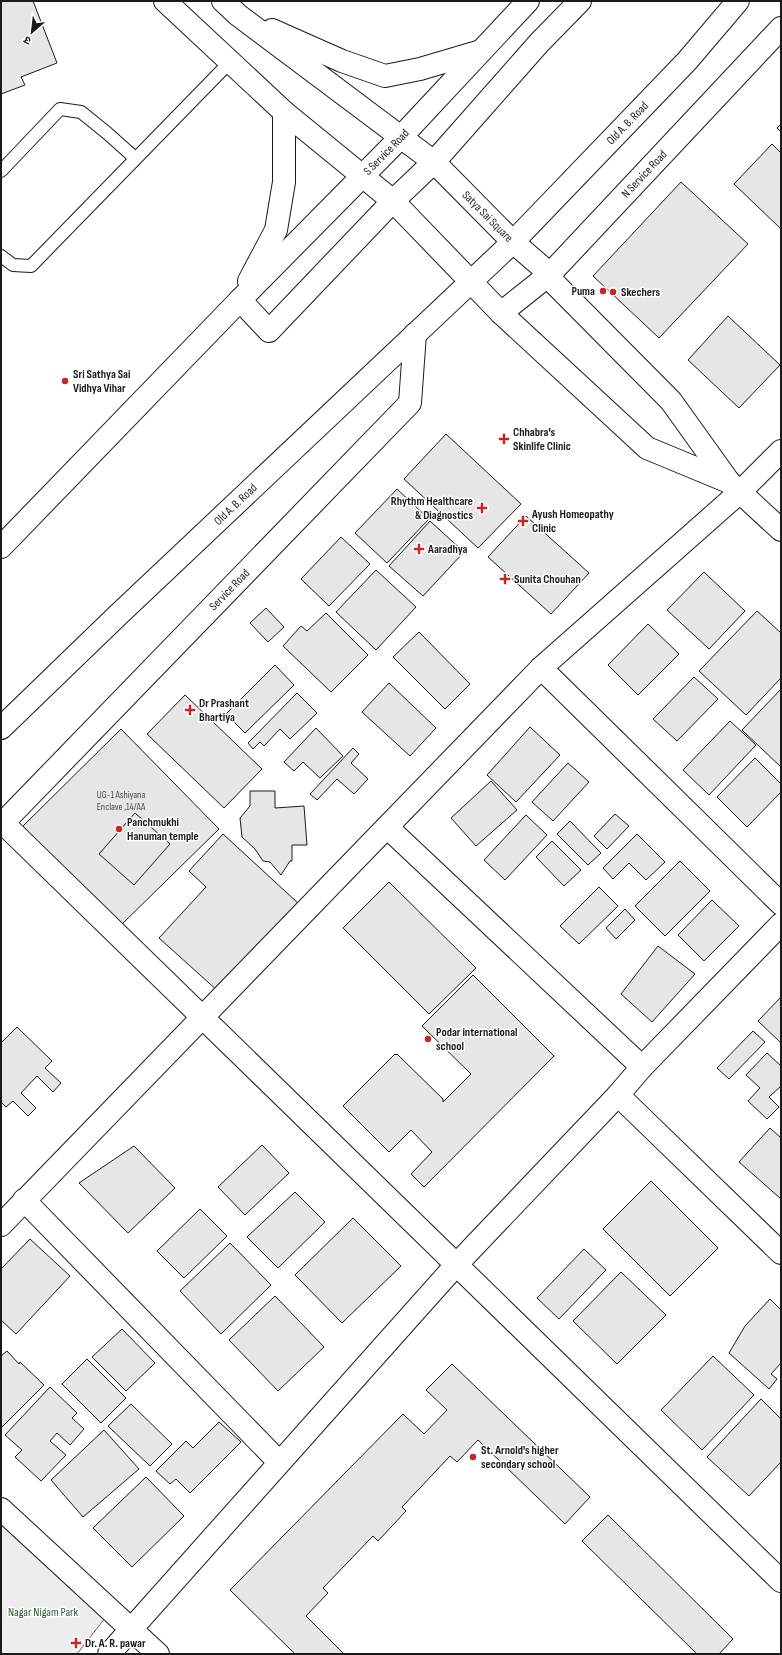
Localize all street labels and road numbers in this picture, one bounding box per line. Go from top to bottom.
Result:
street label: Old A. B. Road [603,98,651,148]
street label: S Service Road [360,126,412,178]
street label: N Service Road [618,147,670,201]
street label: Satya Sai Square [459,188,516,245]
street label: Old A. B. Road [211,480,260,528]
street label: Service Road [206,566,253,613]

